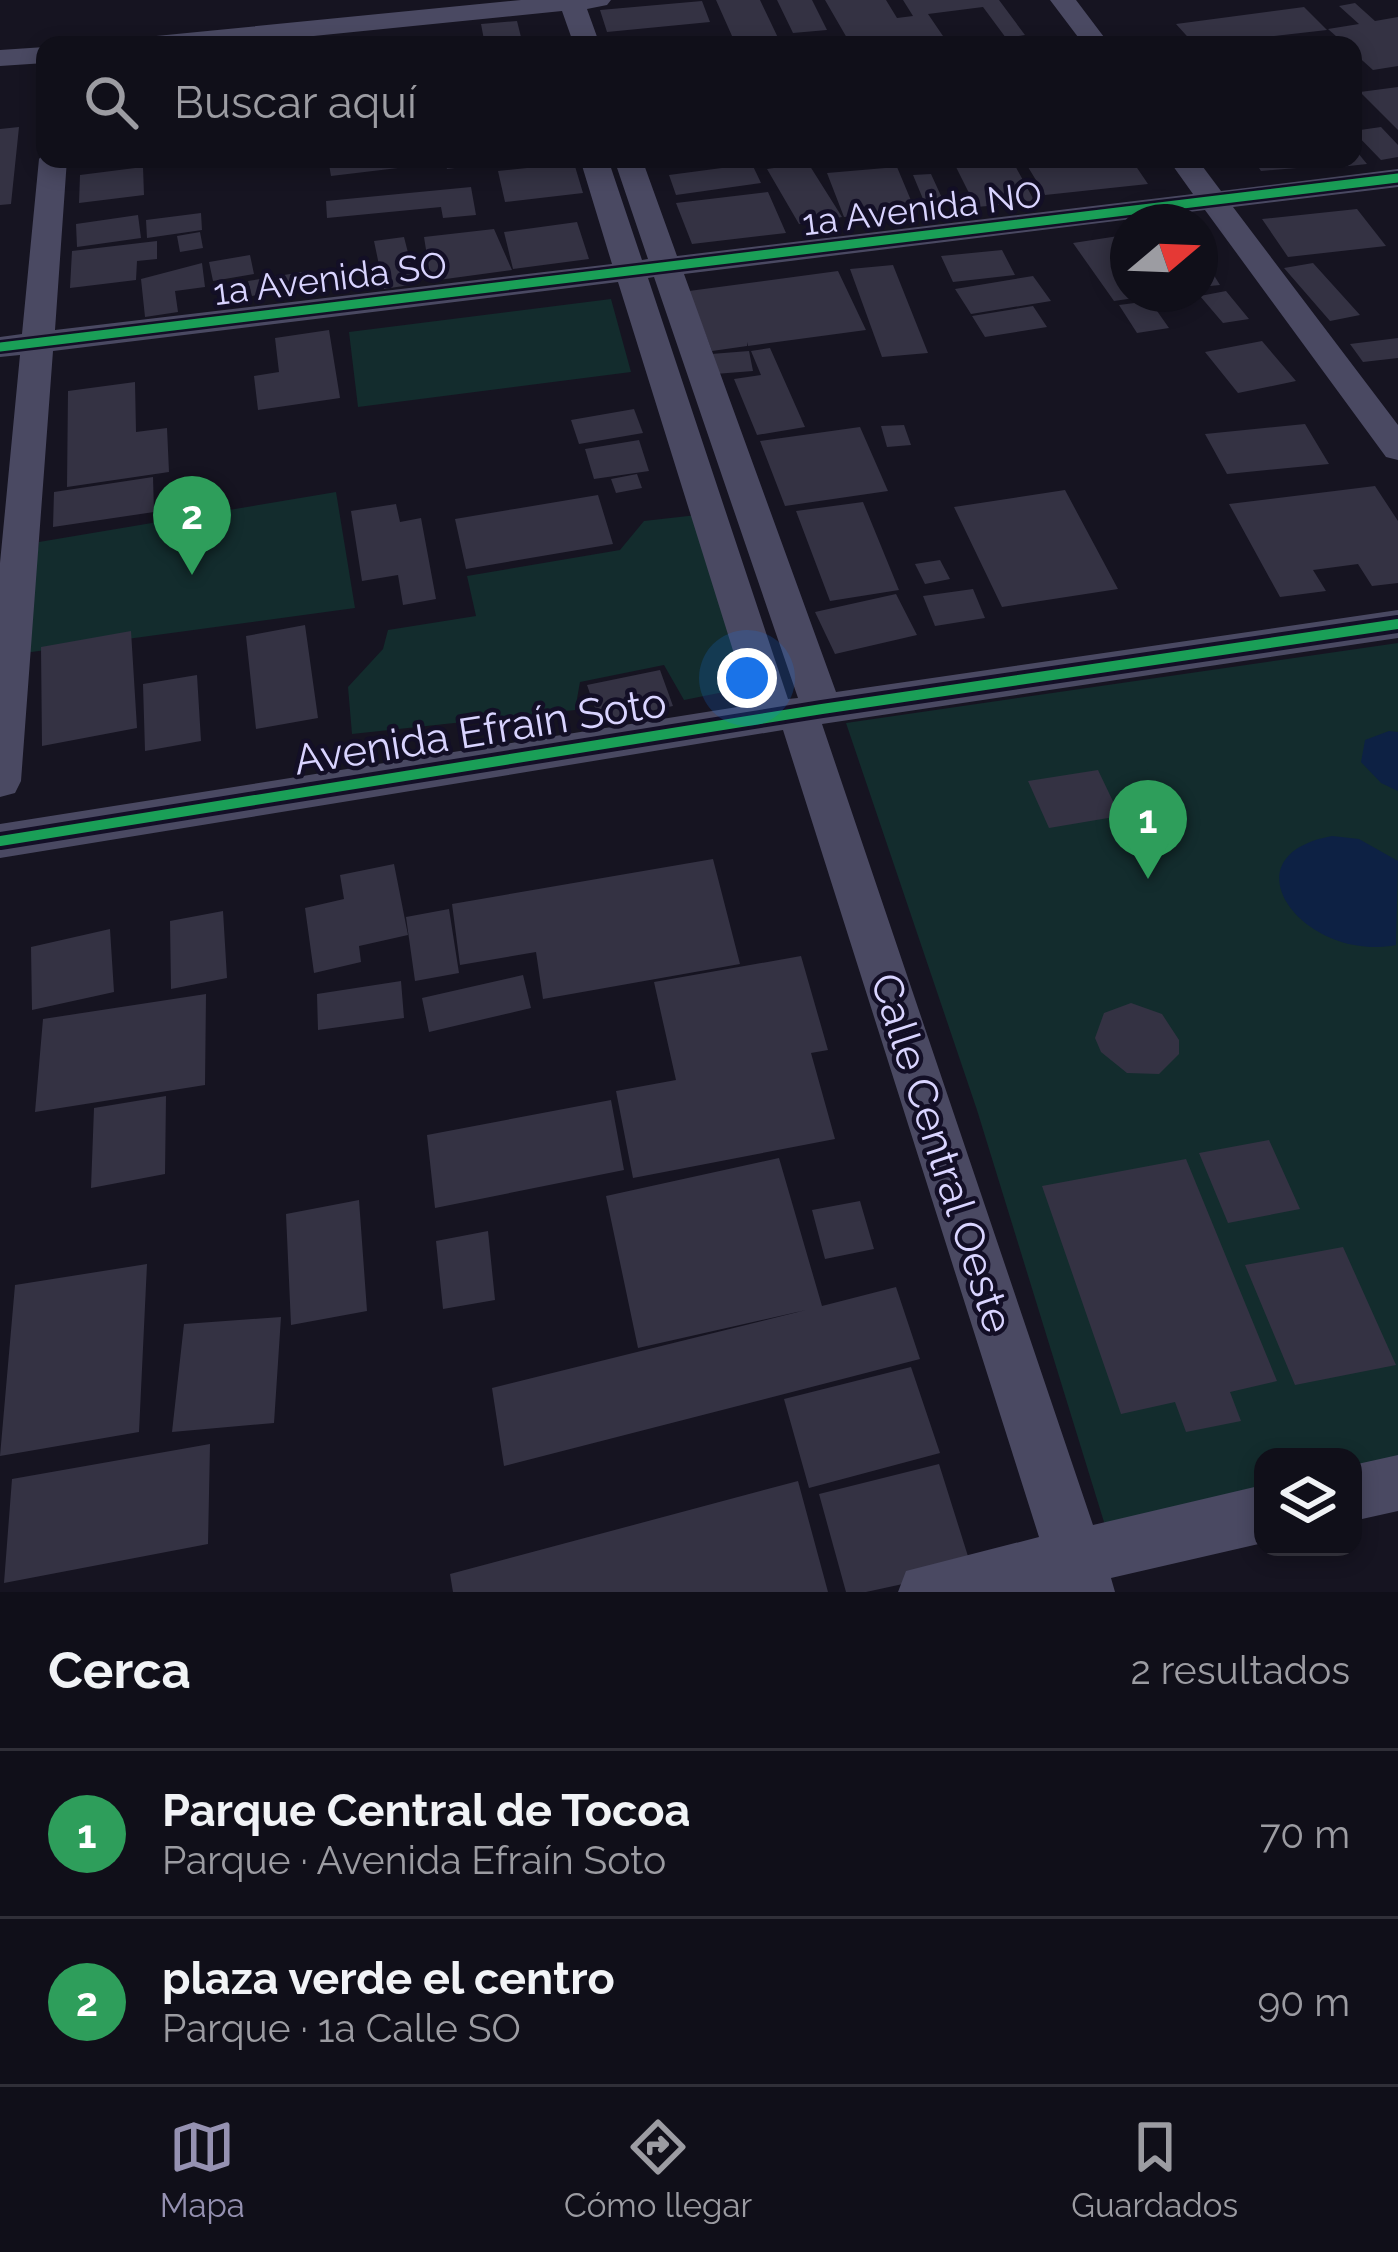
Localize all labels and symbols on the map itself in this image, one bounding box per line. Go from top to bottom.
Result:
street label: 1a Avenida NO [800,172,1044,244]
north arrow [1110,204,1218,312]
street label: 1a Avenida SO [211,243,449,313]
pin: 2 [153,476,231,575]
your location [717,648,777,708]
street label: Avenida Efraín Soto [290,677,670,785]
pin: 1 [1109,780,1187,879]
street label: Calle Central Oeste [861,967,1023,1339]

